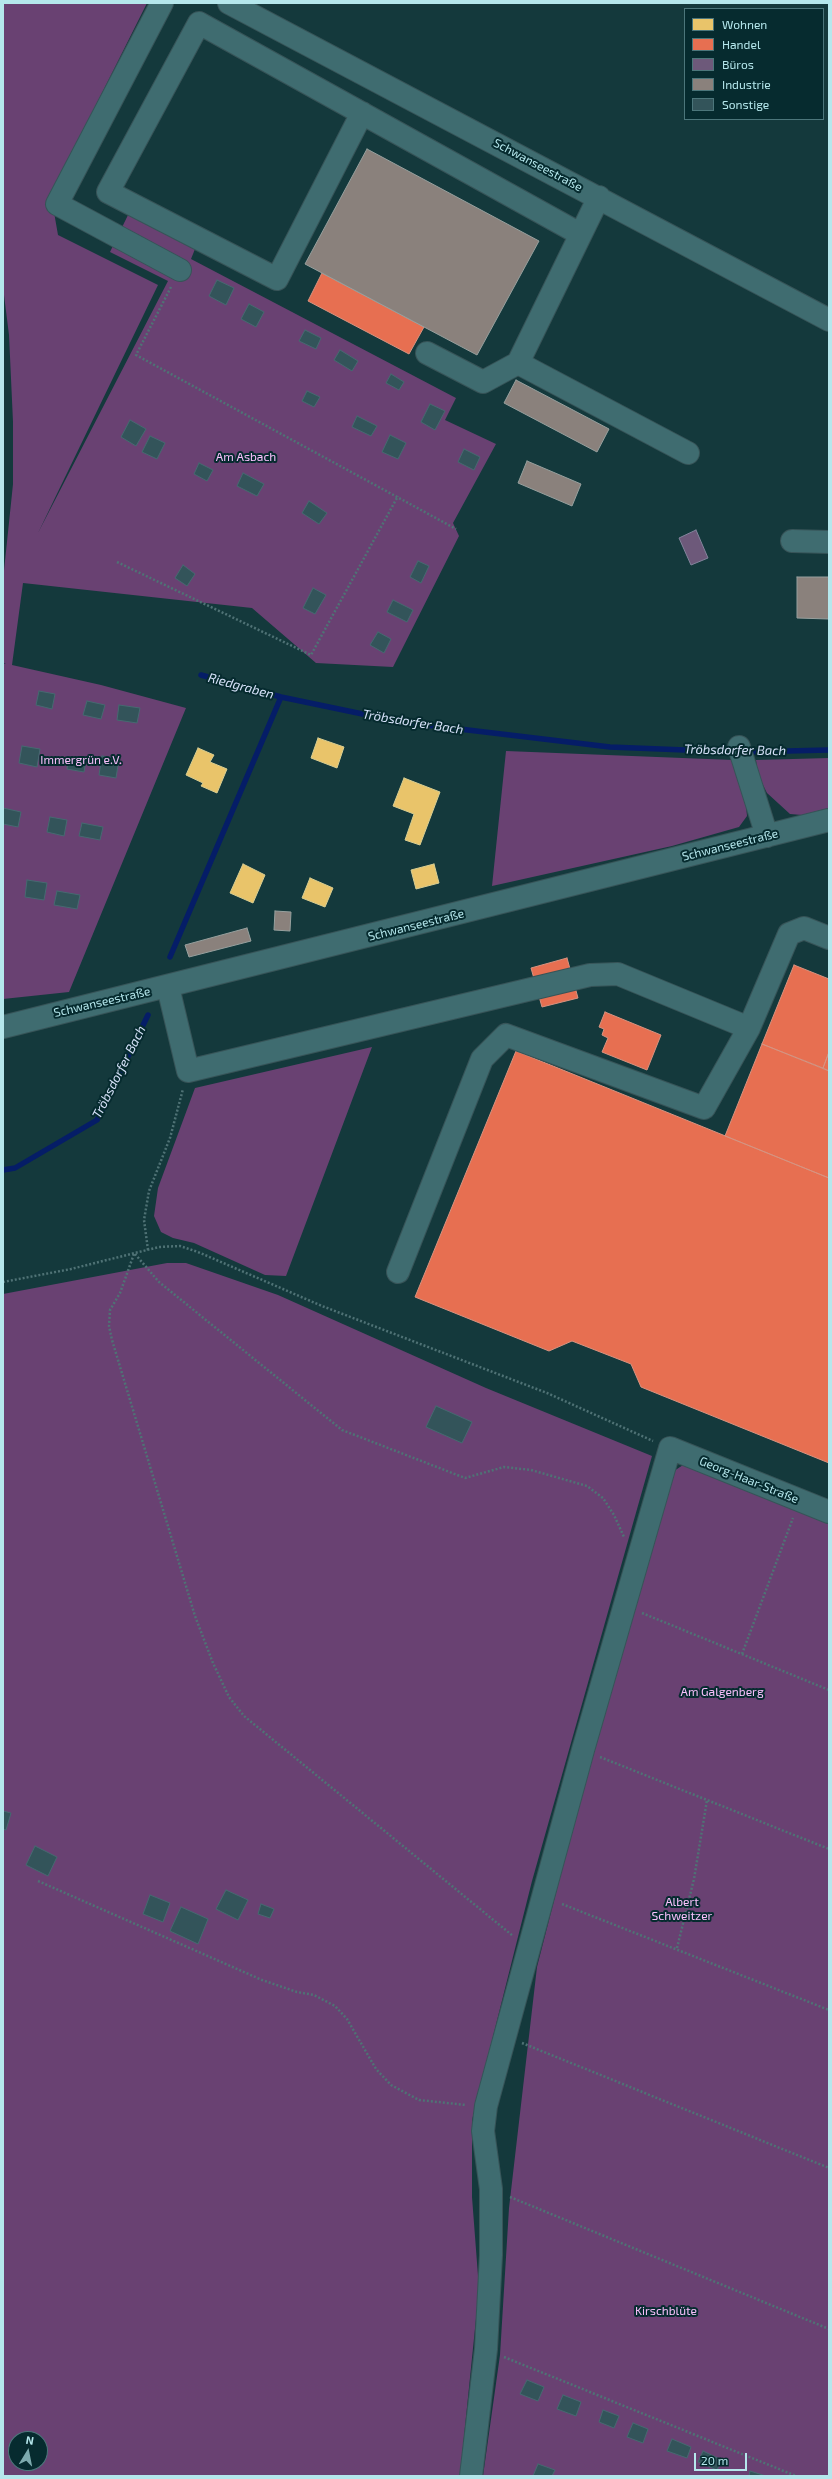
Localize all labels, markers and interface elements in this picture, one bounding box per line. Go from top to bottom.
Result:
legend [684,8,824,120]
text: Wohnen [722,17,767,31]
text: Handel [722,37,760,51]
text: Büros [722,57,754,71]
text: Industrie [722,77,771,91]
text: Sonstige [722,97,769,111]
street label: Schwanseestraße [491,136,585,194]
park label: Am Asbach [216,450,276,464]
water label: Riedgraben [206,670,276,702]
water label: Tröbsdorfer Bach [361,706,465,738]
water label: Tröbsdorfer Bach [684,741,786,759]
park label: Immergrün e.V. [40,753,122,767]
street label: Schwanseestraße [680,826,780,864]
street label: Schwanseestraße [366,906,466,944]
street label: Schwanseestraße [52,984,152,1020]
water label: Tröbsdorfer Bach [89,1023,149,1121]
street label: Georg-Haar-Straße [697,1454,801,1506]
park label: Am Galgenberg [680,1685,764,1699]
park label: Albert Schweitzer [652,1895,712,1923]
park label: Kirschblüte [635,2304,697,2318]
north arrow [8,2431,48,2471]
text: N [25,2433,35,2447]
scale bar [696,2445,749,2471]
text: 20 m [701,2453,728,2467]

